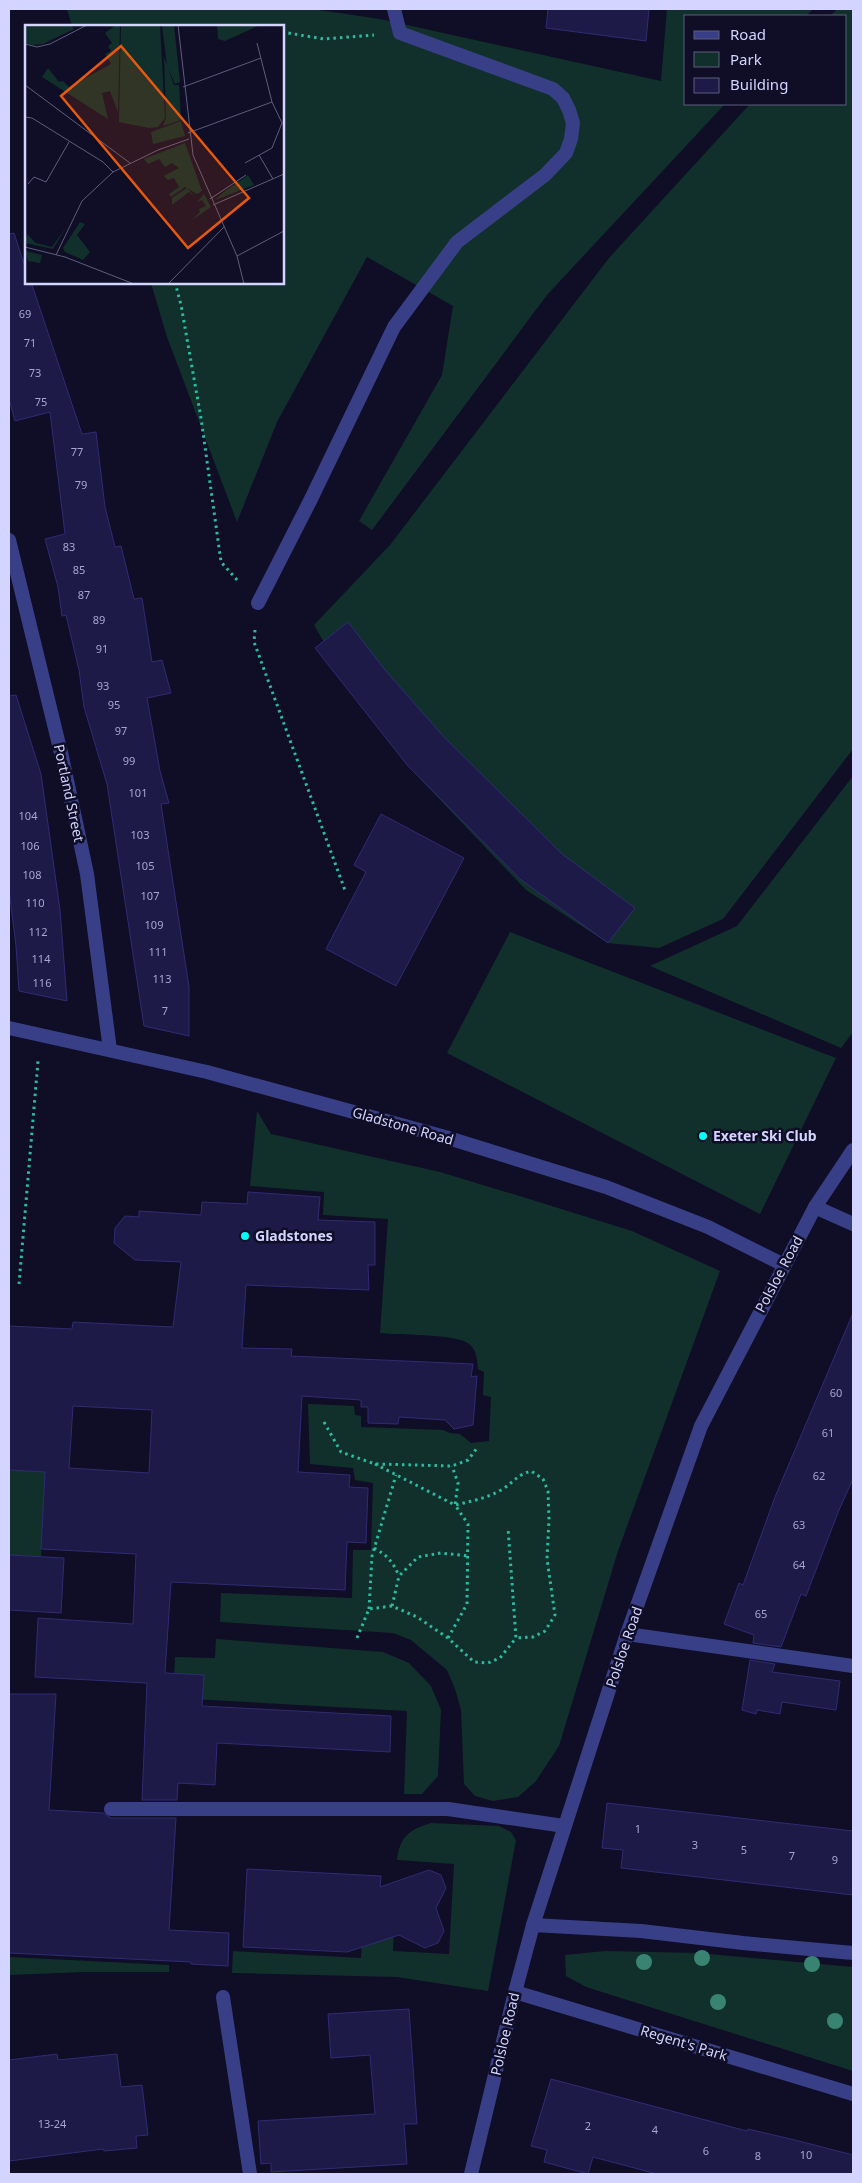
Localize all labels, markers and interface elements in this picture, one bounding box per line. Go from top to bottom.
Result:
legend [684,15,847,105]
text: Road [730,24,766,44]
inset map [25,25,284,284]
text: Park [730,49,762,69]
text: Building [730,74,788,94]
house number: 69 [19,306,31,321]
house number: 71 [24,335,36,350]
house number: 73 [29,365,41,380]
house number: 75 [35,394,47,409]
house number: 77 [71,444,83,459]
house number: 79 [75,477,87,492]
house number: 83 [63,539,75,554]
house number: 85 [73,562,85,577]
house number: 87 [78,587,90,602]
house number: 89 [93,612,105,627]
house number: 91 [96,641,108,656]
house number: 93 [97,678,109,693]
house number: 95 [108,697,120,712]
house number: 97 [115,723,127,738]
street label: Portland Street [50,742,89,843]
house number: 99 [123,753,135,768]
house number: 101 [129,785,147,800]
house number: 104 [19,808,38,823]
house number: 103 [131,827,149,842]
house number: 106 [21,838,39,853]
house number: 105 [136,858,154,873]
house number: 108 [23,867,41,882]
house number: 107 [141,888,159,903]
house number: 110 [26,895,44,910]
house number: 109 [145,917,163,932]
house number: 112 [29,924,47,939]
house number: 111 [149,944,167,959]
house number: 114 [32,951,51,966]
house number: 113 [153,971,171,986]
house number: 116 [33,975,51,990]
house number: 7 [162,1003,168,1018]
street label: Gladstone Road [350,1102,456,1149]
place label: Exeter Ski Club [713,1126,817,1145]
marker: Exeter Ski Club [697,1130,709,1142]
place label: Gladstones [255,1226,333,1245]
marker: Gladstones [239,1230,251,1242]
street label: Polsloe Road [750,1232,807,1316]
house number: 60 [830,1385,842,1400]
house number: 61 [822,1425,834,1440]
house number: 62 [813,1468,825,1483]
house number: 63 [793,1517,805,1532]
house number: 64 [793,1557,806,1572]
street label: Polsloe Road [601,1604,646,1690]
house number: 65 [755,1606,767,1621]
house number: 1 [635,1821,641,1836]
house number: 3 [692,1837,698,1852]
house number: 5 [741,1842,747,1857]
house number: 7 [789,1848,795,1863]
house number: 9 [832,1852,838,1867]
street label: Polsloe Road [486,1991,523,2077]
street label: Regent's Park [638,2020,730,2065]
house number: 13-24 [38,2116,67,2131]
house number: 2 [585,2118,591,2133]
house number: 4 [652,2122,659,2137]
house number: 6 [703,2143,709,2158]
house number: 10 [800,2147,812,2162]
house number: 8 [755,2148,761,2163]

